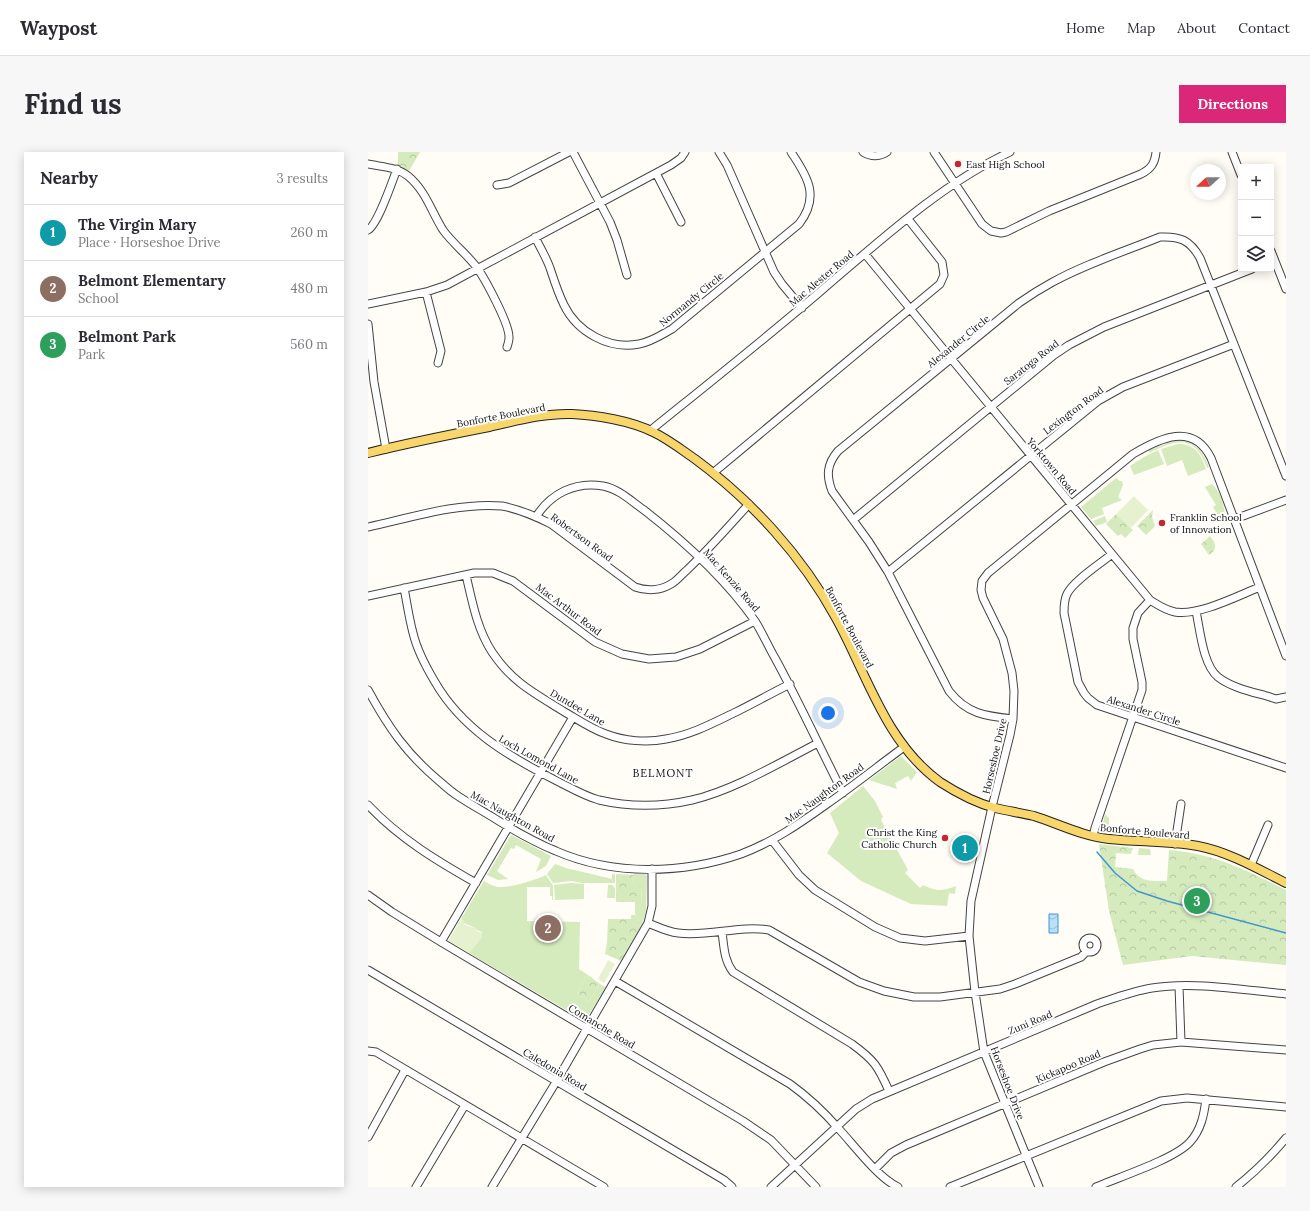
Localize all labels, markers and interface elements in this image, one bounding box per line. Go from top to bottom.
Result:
text: Waypost [20,16,97,40]
text: Home [1066,19,1105,37]
text: Map [1127,19,1155,37]
text: About [1177,19,1216,37]
text: Contact [1238,19,1290,37]
button: Directions [1179,85,1286,123]
text: Find us [24,86,122,122]
place label: East High School [966,158,1045,171]
marker: East High School [953,159,963,169]
north arrow [1190,164,1226,200]
map controls [1238,164,1274,272]
button: + [1238,164,1274,200]
text: Nearby [40,167,98,189]
text: 3 results [276,170,328,187]
button: − [1238,200,1274,236]
text: The Virgin Mary [78,215,196,234]
text: 1 [50,224,56,241]
text: 260 m [290,224,328,241]
text: Place · Horseshoe Drive [78,234,221,251]
button: layers [1238,236,1274,272]
street label: Mac Alester Road [786,247,856,309]
street label: Normandy Circle [656,269,727,329]
text: Belmont Elementary [78,271,226,290]
text: 2 [50,280,56,297]
text: 480 m [291,280,328,297]
text: School [78,290,119,307]
street label: Alexander Circle [924,312,993,371]
text: Belmont Park [78,327,176,346]
text: 3 [49,336,57,353]
text: 560 m [290,336,328,353]
street label: Saratoga Road [1001,337,1061,388]
text: Park [78,346,105,363]
street label: Lexington Road [1040,383,1106,437]
street label: Bonforte Boulevard [456,401,547,430]
street label: Yorktown Road [1023,434,1079,498]
street label: Robertson Road [548,510,615,564]
place label: Franklin School of Innovation [1170,511,1242,536]
marker: Franklin School of Innovation [1157,518,1167,528]
street label: Mac Kenzie Road [701,546,763,615]
street label: Mac Arthur Road [533,580,604,638]
street label: Bonforte Boulevard [823,584,876,670]
street label: Dundee Lane [548,686,608,729]
street label: Alexander Circle [1104,692,1183,729]
your location [818,703,838,723]
street label: Horseshoe Drive [979,716,1010,795]
street label: Loch Lomond Lane [497,732,581,787]
street label: Mac Naughton Road [782,760,866,826]
district label: BELMONT [632,766,694,780]
street label: Mac Naughton Road [468,788,557,845]
street label: Bonforte Boulevard [1099,821,1190,842]
place label: Christ the King Catholic Church [861,826,937,851]
marker: Christ the King Catholic Church [940,833,950,843]
pin: 1 [952,833,978,863]
pin: 3 [1184,886,1210,916]
pin: 2 [535,913,561,943]
street label: Comanche Road [566,1001,637,1051]
street label: Zuni Road [1006,1007,1054,1038]
street label: Caledonia Road [521,1045,589,1094]
street label: Horseshoe Drive [988,1045,1028,1122]
street label: Kickapoo Road [1034,1047,1103,1086]

